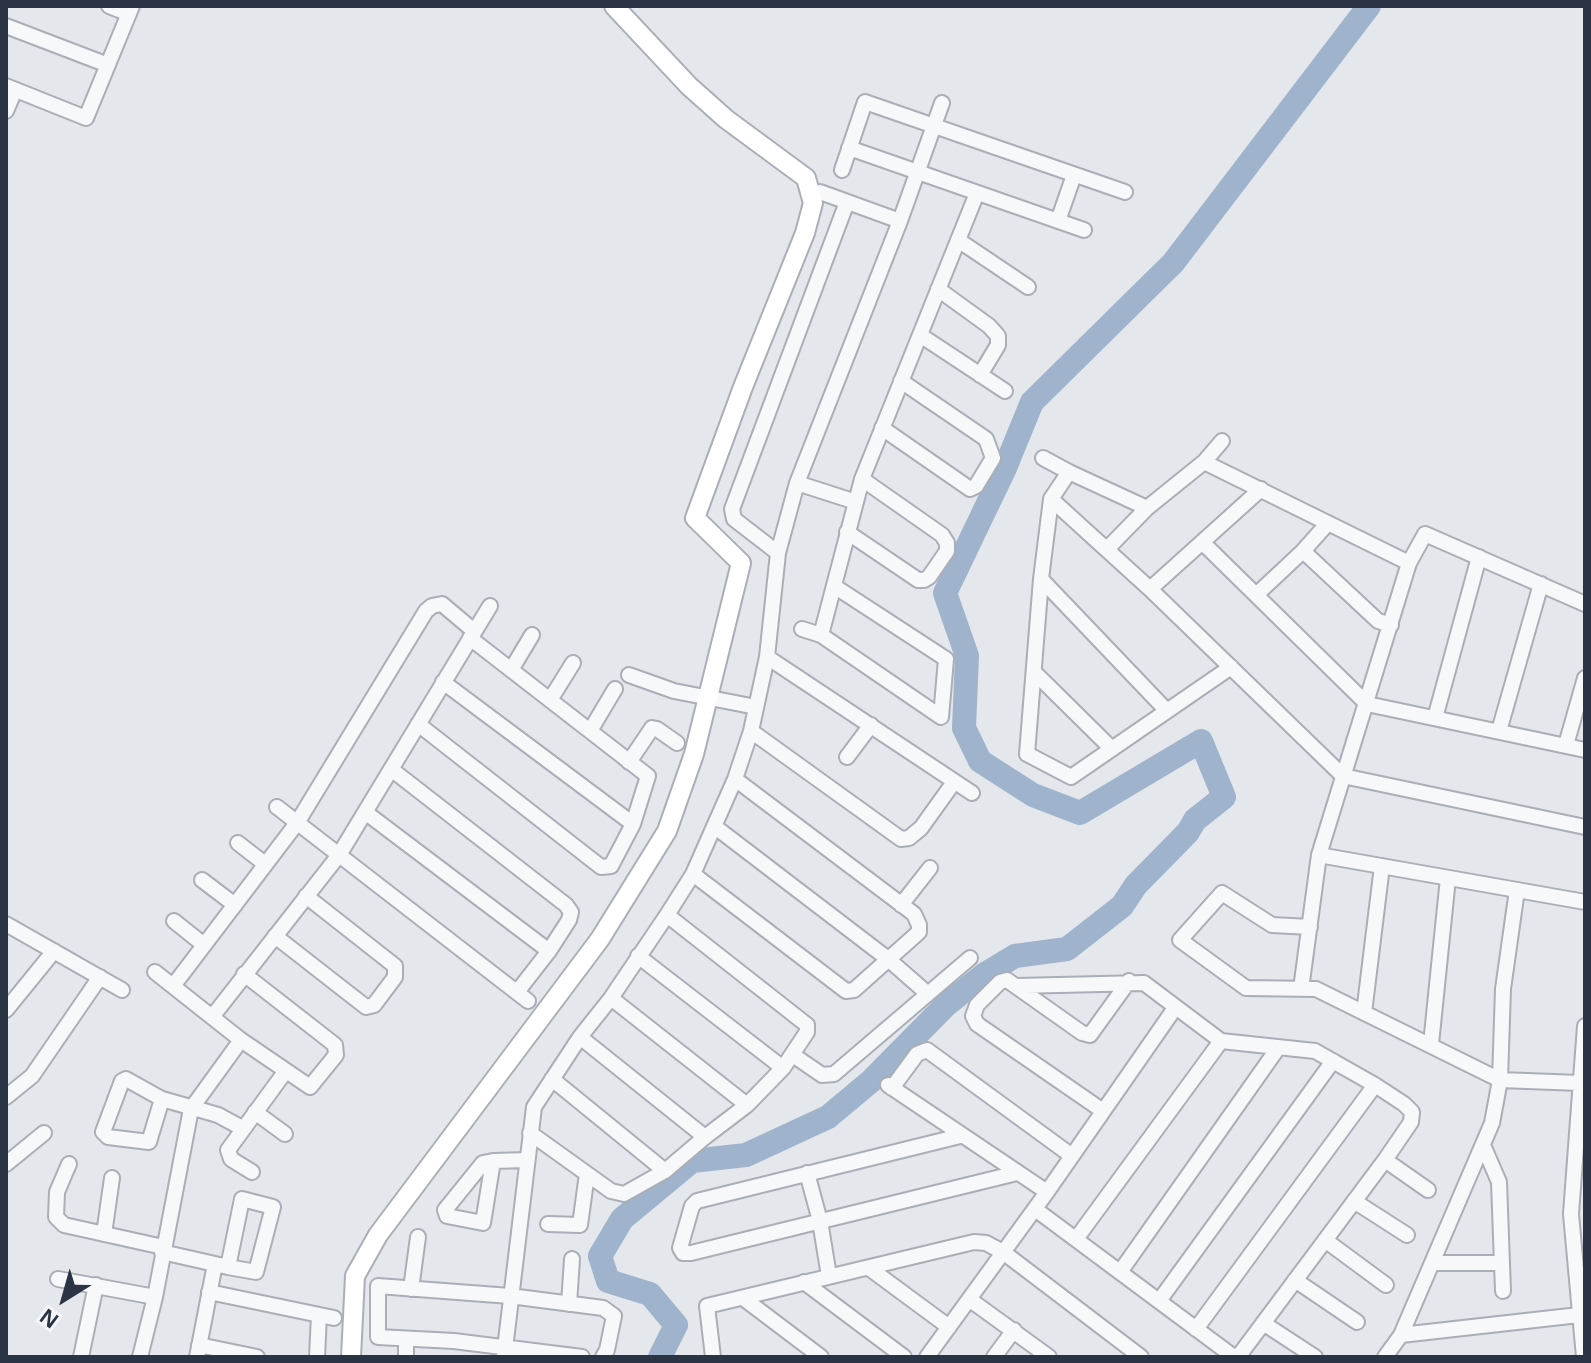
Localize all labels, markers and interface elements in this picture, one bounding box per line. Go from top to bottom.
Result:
north arrow [24,1259,104,1339]
text: N [35,1304,63,1333]

